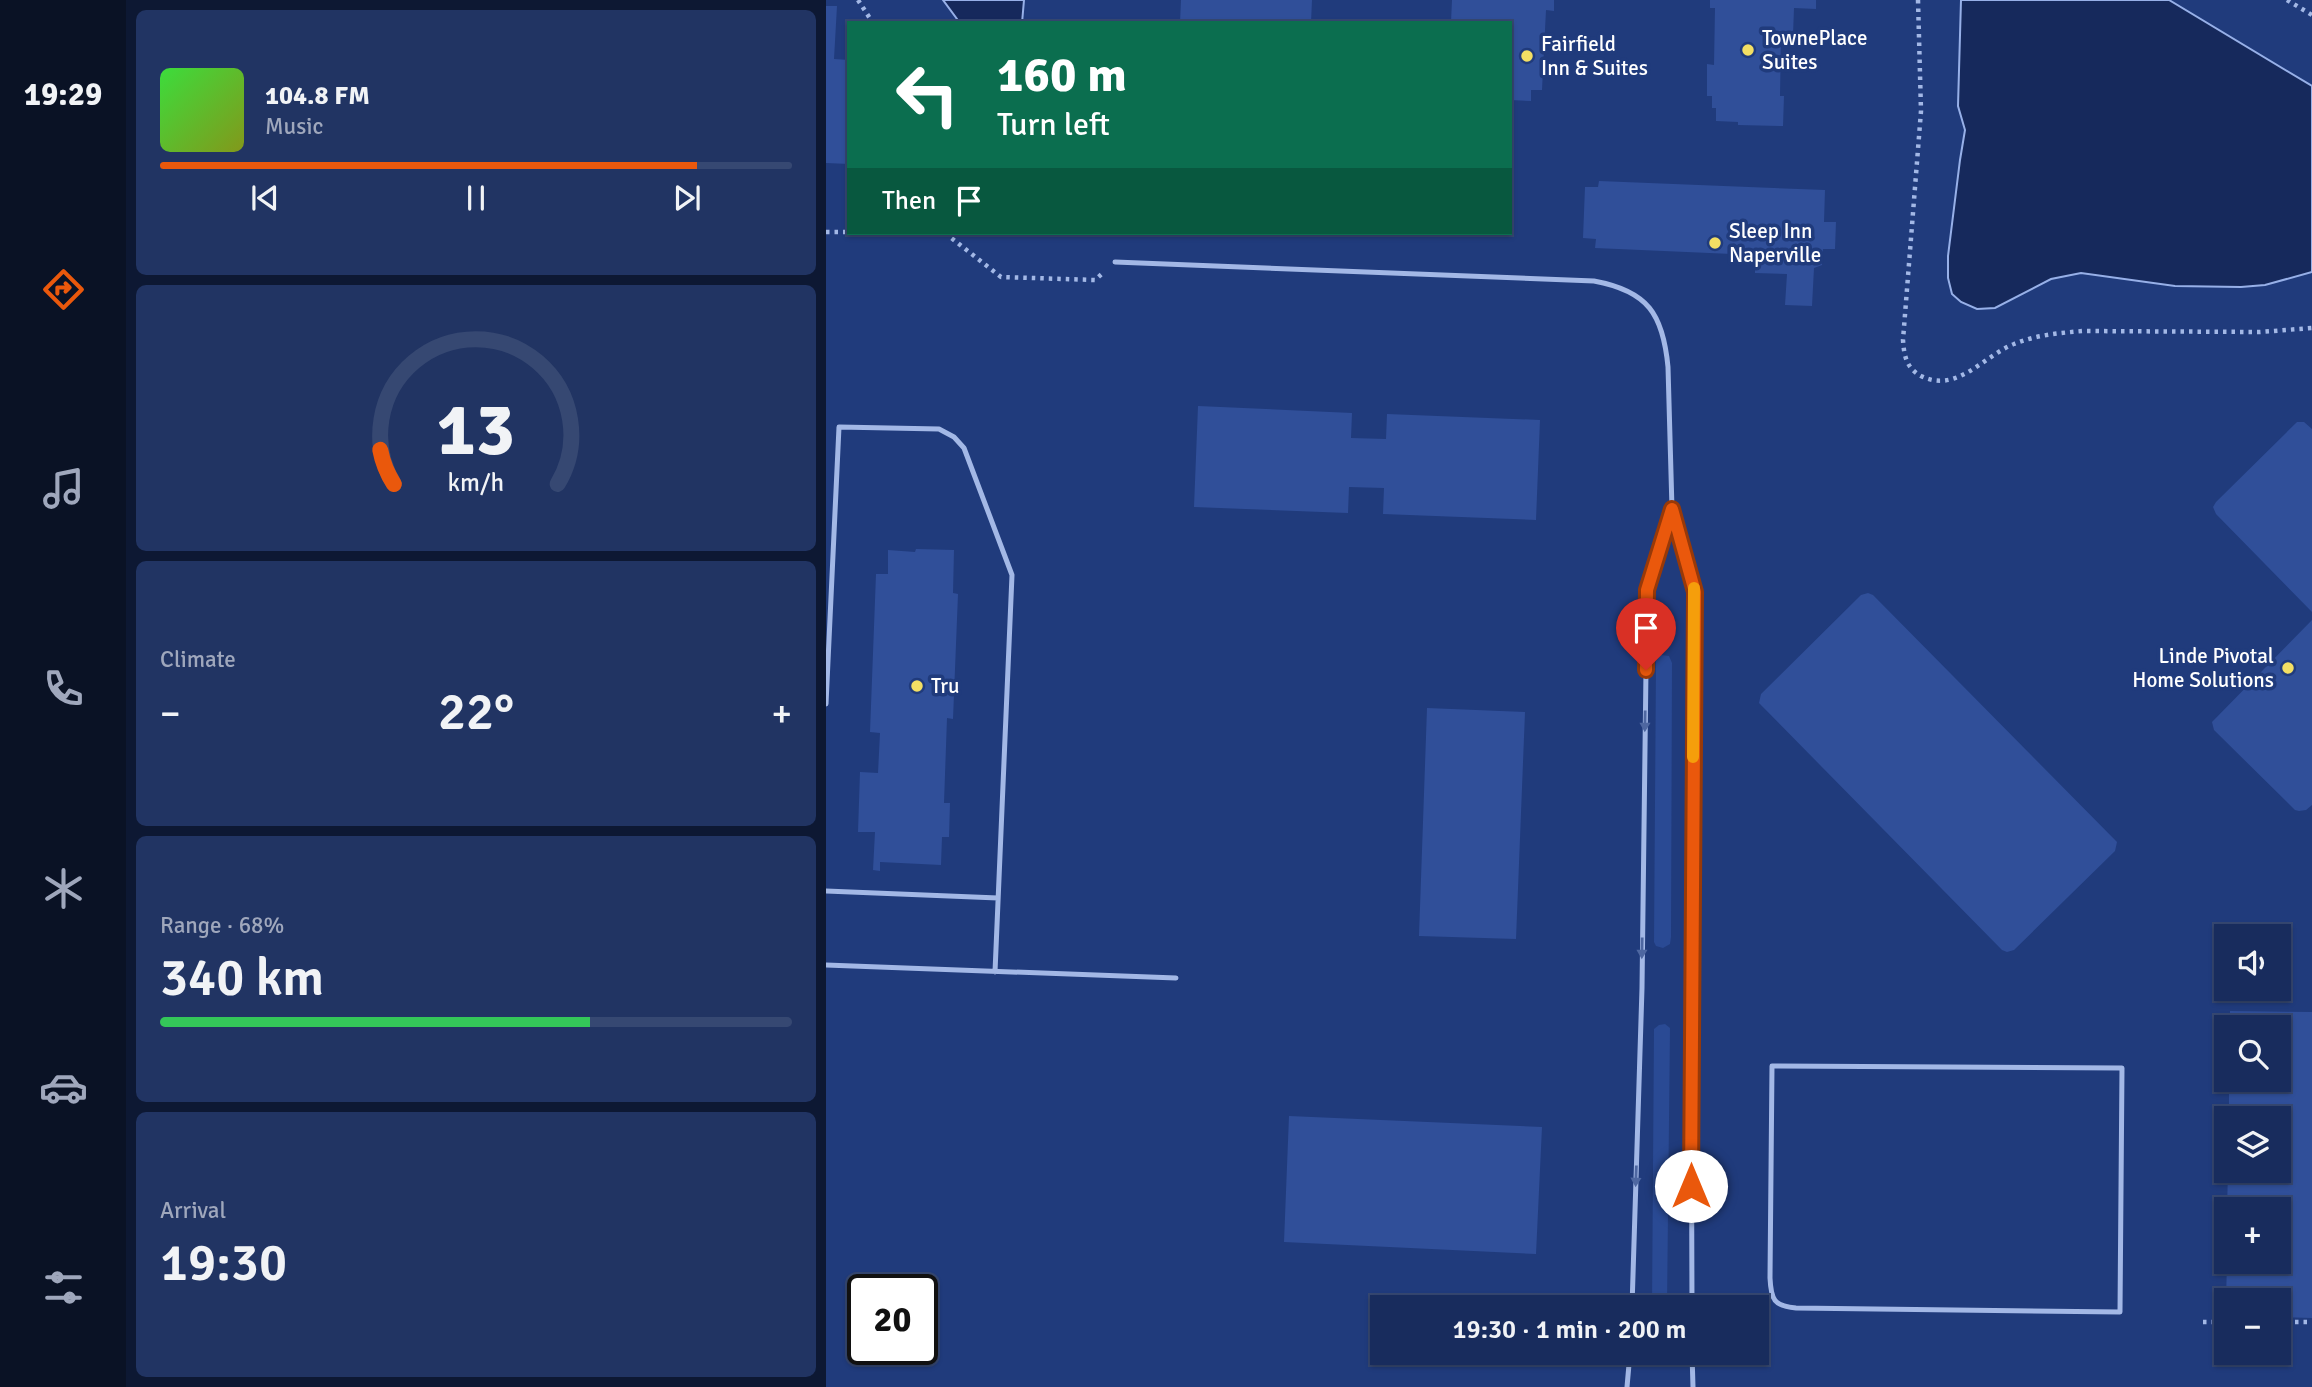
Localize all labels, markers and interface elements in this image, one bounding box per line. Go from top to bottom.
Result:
place label: TownePlace Suites [1762,25,1867,75]
place label: Fairfield Inn & Suites [1541,31,1648,81]
marker: TownePlace Suites [1740,42,1756,58]
text: 160 m [997,45,1127,105]
marker: Fairfield Inn & Suites [1519,48,1535,64]
icon: left [882,49,973,140]
text: 19:29 [24,75,102,114]
text: 104.8 FM [265,80,370,112]
text: Turn left [997,105,1110,144]
text: Music [265,112,323,141]
icon: previous [246,179,284,217]
icon: pause [457,179,495,217]
icon: next [668,179,706,217]
icon: arrive [950,182,988,220]
text: Then [882,185,936,217]
place label: Sleep Inn Naperville [1729,218,1821,268]
marker: Sleep Inn Naperville [1707,235,1723,251]
icon: directions [39,265,88,314]
text: 13 [437,387,515,476]
icon: music [39,464,88,513]
text: km/h [448,467,504,498]
pin [1616,598,1676,670]
icon: arrive [1627,609,1665,647]
place label: Linde Pivotal Home Solutions [2132,643,2274,693]
text: Climate [160,645,236,674]
marker: Linde Pivotal Home Solutions [2280,660,2296,676]
icon: phone [39,664,88,713]
place label: Tru [931,673,960,699]
marker: Tru [909,678,925,694]
text: 22° [438,680,514,744]
text: − [160,690,181,737]
text: + [771,690,792,737]
one-way arrow [1639,710,1651,732]
icon: climate [39,864,88,913]
text: Range · 68% [160,911,284,940]
map controls [2214,924,2291,1365]
button: sound [2214,924,2291,1001]
one-way arrow [1636,938,1648,960]
text: 340 km [160,946,324,1010]
button: search [2214,1015,2291,1092]
icon: car [39,1063,88,1112]
button: layers [2214,1106,2291,1183]
position arrow [1654,1149,1728,1223]
one-way arrow [1630,1165,1641,1187]
text: Arrival [160,1196,226,1225]
button: + [2214,1197,2291,1274]
text: 19:30 [160,1231,287,1295]
icon: filters [39,1263,88,1312]
speed limit sign: 20 [847,1274,938,1365]
button: − [2214,1288,2291,1365]
text: 19:30 · 1 min · 200 m [1453,1314,1686,1346]

